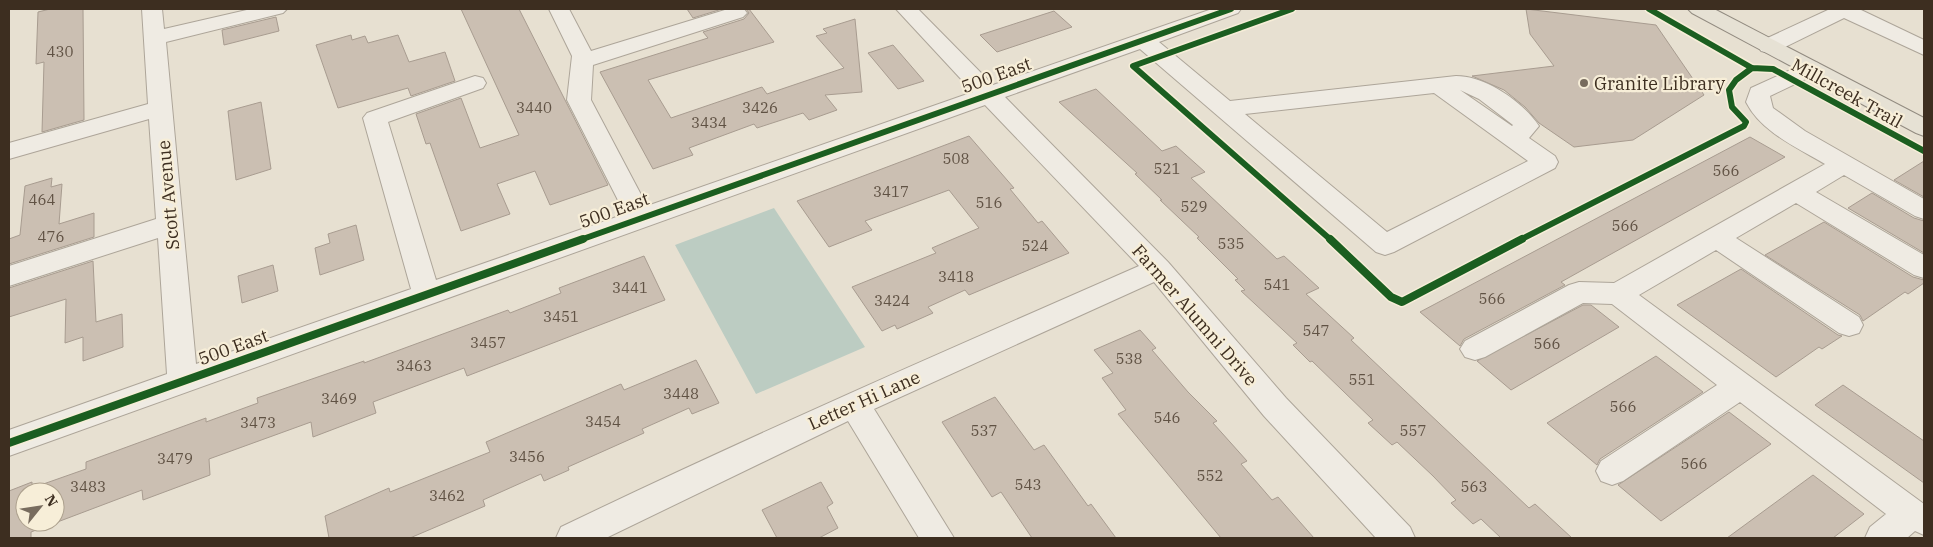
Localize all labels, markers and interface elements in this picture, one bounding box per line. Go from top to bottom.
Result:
house number: 430 [46,42,74,61]
street label: 500 East [958,52,1034,98]
street label: Millcreek Trail [1787,53,1907,133]
place label: Granite Library [1594,72,1726,95]
marker: Granite Library [1578,77,1590,89]
house number: 3440 [516,98,552,117]
house number: 3426 [742,98,778,117]
house number: 3434 [691,113,727,132]
street label: Scott Avenue [152,139,184,251]
house number: 508 [942,149,970,168]
house number: 521 [1153,159,1181,178]
house number: 566 [1712,161,1740,180]
house number: 3417 [873,182,909,201]
street label: 500 East [576,187,652,233]
house number: 464 [28,190,56,209]
house number: 516 [975,193,1003,212]
house number: 529 [1180,197,1208,216]
house number: 566 [1611,216,1639,235]
house number: 476 [37,227,65,246]
house number: 535 [1217,234,1245,253]
house number: 524 [1021,236,1049,255]
street label: Farmer Alumni Drive [1127,240,1263,390]
house number: 3418 [938,267,974,286]
house number: 541 [1263,275,1291,294]
house number: 3441 [612,278,648,297]
house number: 566 [1478,289,1506,308]
house number: 3424 [874,291,910,310]
house number: 3451 [543,307,579,326]
house number: 547 [1302,321,1330,340]
street label: 500 East [195,324,271,370]
house number: 3457 [470,333,506,352]
house number: 566 [1533,334,1561,353]
house number: 538 [1115,349,1143,368]
house number: 3463 [396,356,432,375]
street label: Letter Hi Lane [804,365,924,435]
house number: 551 [1348,370,1376,389]
house number: 3448 [663,384,699,403]
house number: 3469 [321,389,357,408]
house number: 566 [1609,397,1637,416]
house number: 546 [1153,408,1181,427]
house number: 3454 [585,412,621,431]
house number: 3473 [240,413,276,432]
house number: 537 [970,421,998,440]
house number: 557 [1399,421,1427,440]
house number: 3456 [509,447,545,466]
house number: 3479 [157,449,193,468]
house number: 566 [1680,454,1708,473]
house number: 552 [1196,466,1224,485]
house number: 543 [1014,475,1042,494]
house number: 3483 [70,477,106,496]
house number: 563 [1460,477,1488,496]
north arrow [15,482,65,532]
house number: 3462 [429,486,465,505]
text: N [41,491,62,510]

